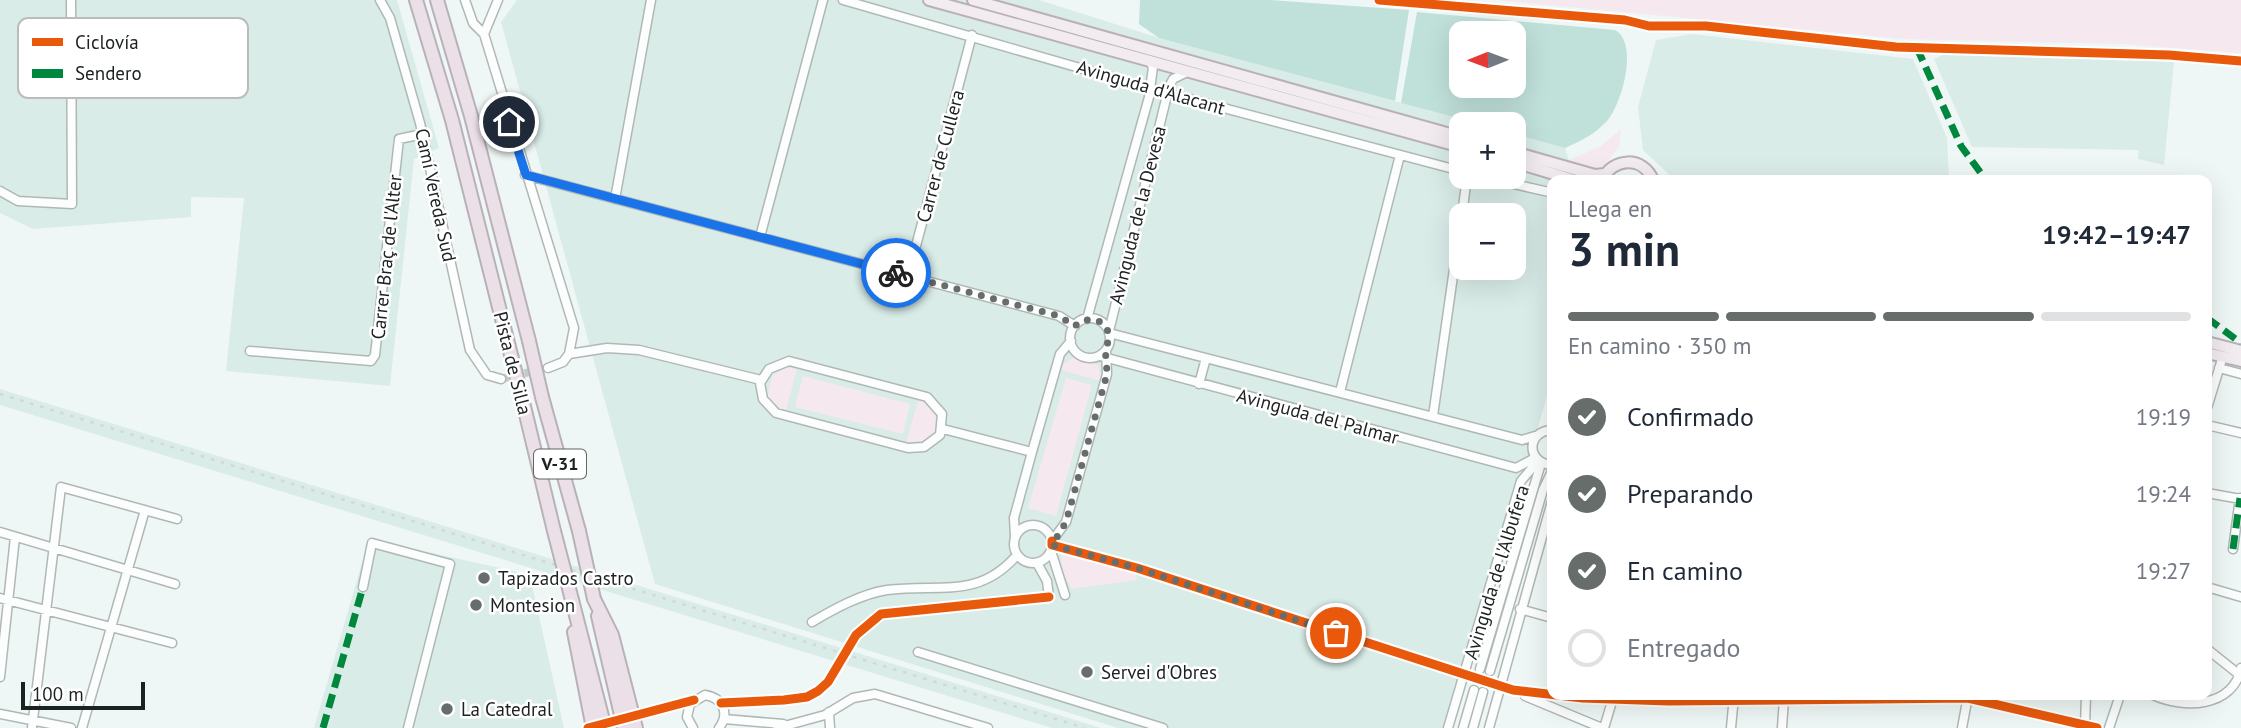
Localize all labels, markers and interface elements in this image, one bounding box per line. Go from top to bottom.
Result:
legend [18,18,248,98]
north arrow [1449,21,1526,98]
map controls [1449,21,1526,280]
text: Ciclovía [75,30,139,54]
street label: Avinguda d'Alacant [1074,54,1228,120]
text: Sendero [75,61,142,85]
street label: Carrer de Cullera [911,87,969,225]
pin [479,92,539,152]
icon: home [490,103,528,141]
button: + [1449,112,1526,189]
street label: Avinguda de la Devesa [1103,123,1171,307]
street label: Camí Vereda Sud [410,126,462,264]
street label: Carrer Braç de l'Alter [365,173,407,341]
text: Llega en [1568,194,1652,223]
button: − [1449,203,1526,280]
text: 19:42–19:47 [2042,218,2191,251]
text: 3 min [1568,219,1680,279]
courier [861,238,931,308]
icon: bike [877,254,915,292]
street label: Pista de Silla [489,309,537,417]
text: En camino · 350 m [1568,331,1751,360]
street label: Avinguda del Palmar [1234,383,1402,449]
icon: check [1568,398,1606,436]
text: Confirmado [1627,400,1754,433]
text: 19:19 [2136,402,2191,431]
road number: V-31 [534,450,586,478]
icon: check [1568,475,1606,513]
text: Preparando [1627,477,1754,510]
text: 19:24 [2136,479,2191,508]
street label: Avinguda de l'Albufera [1458,482,1534,662]
icon: check [1568,552,1606,590]
text: En camino [1627,554,1743,587]
text: 19:27 [2136,556,2191,585]
place label: Tapizados Castro [498,566,634,590]
marker: Tapizados Castro [476,570,492,586]
place label: Montesion [490,593,575,617]
marker: Montesion [468,597,484,613]
pin [1306,603,1366,663]
icon: bag [1317,614,1355,652]
text: Entregado [1627,631,1741,664]
place label: Servei d'Obres [1101,660,1217,684]
marker: Servei d'Obres [1079,664,1095,680]
scale bar [21,679,145,711]
text: 100 m [32,682,84,706]
place label: La Catedral [461,697,553,721]
marker: La Catedral [439,701,455,717]

